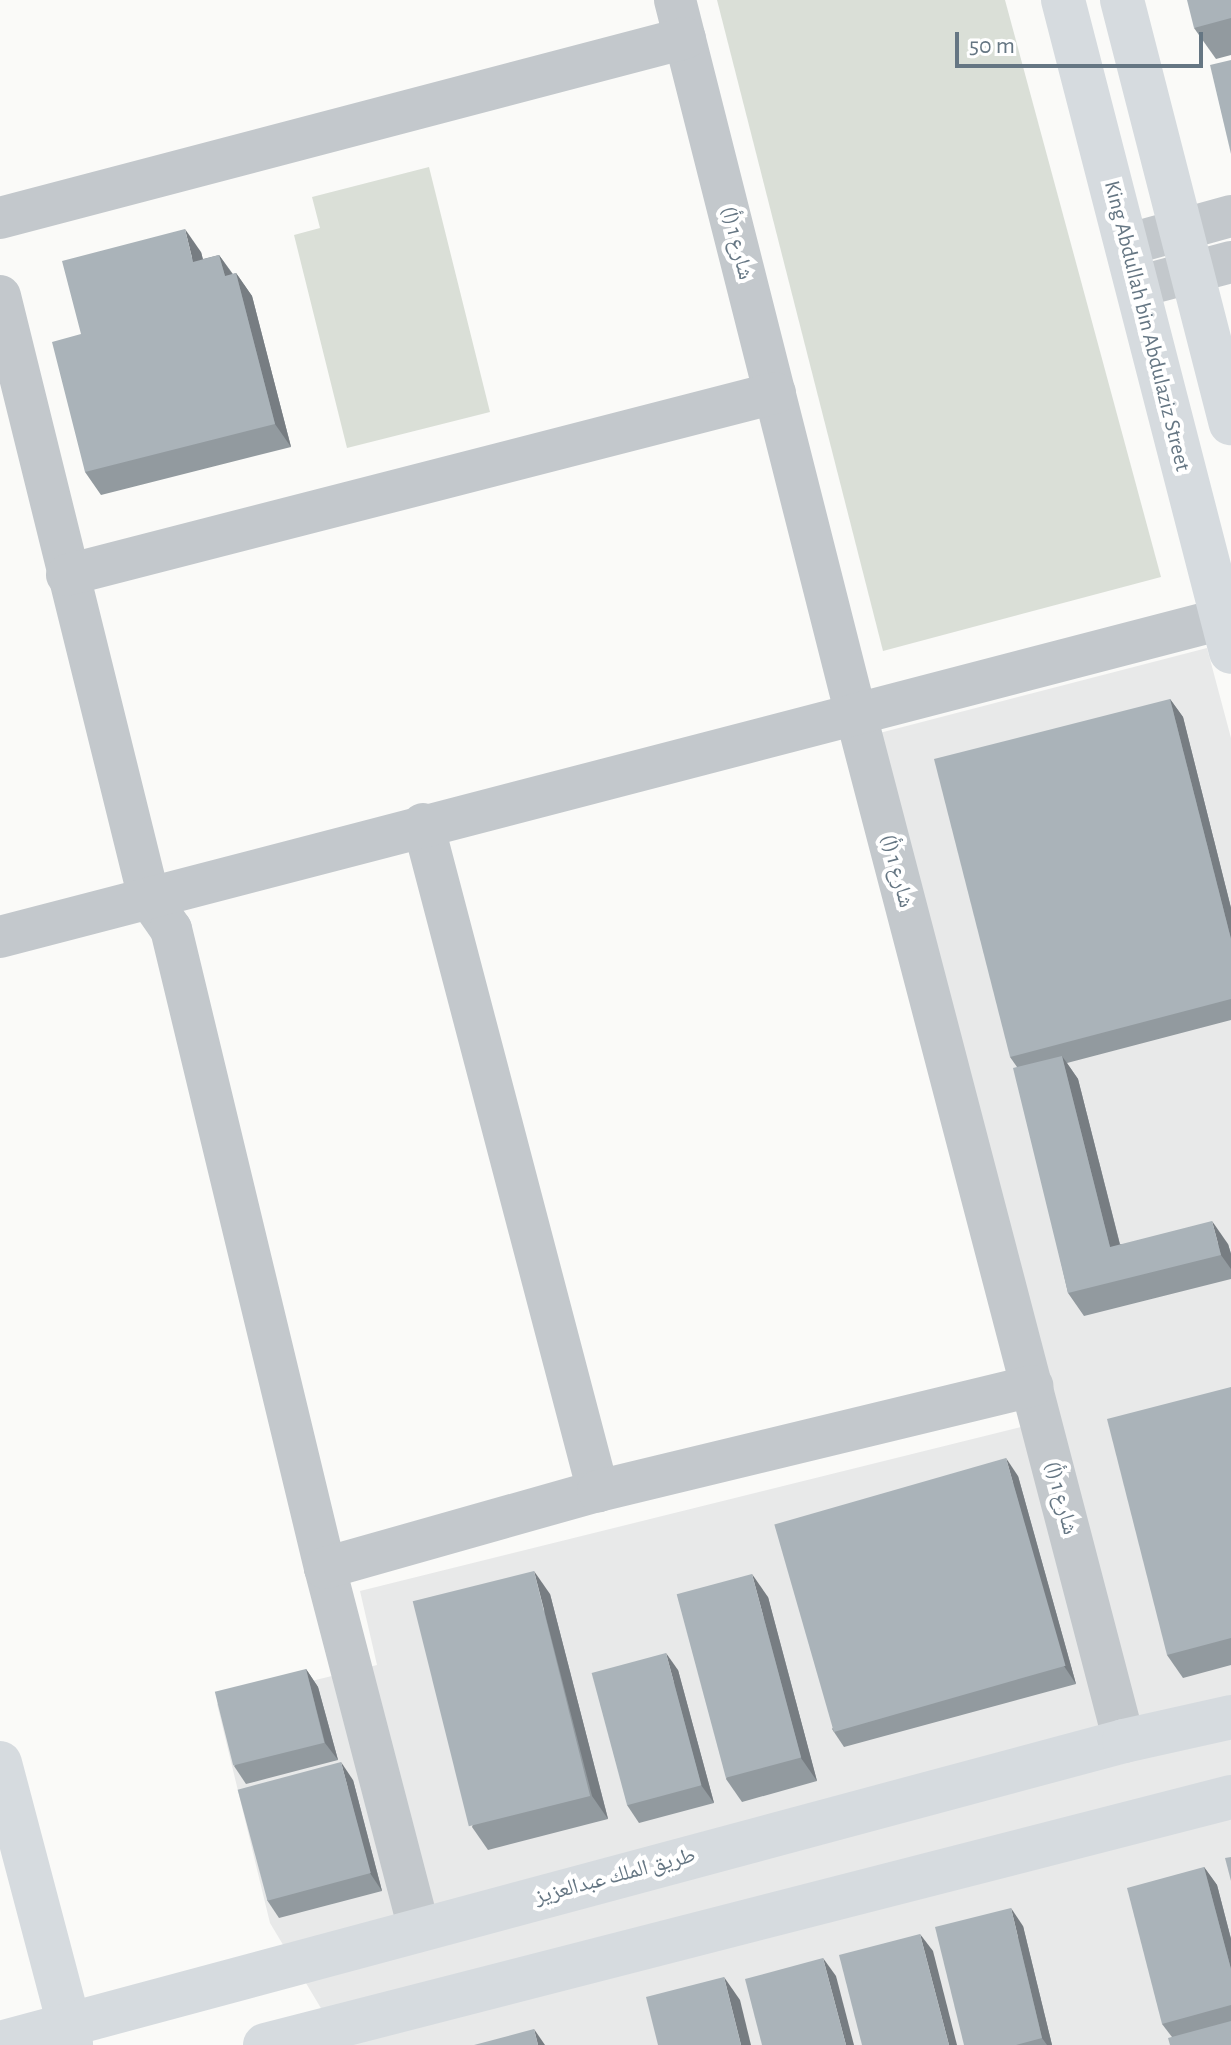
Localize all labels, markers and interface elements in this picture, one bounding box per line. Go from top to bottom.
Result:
scale bar [959,16,1207,66]
text: 50 m [969,34,1015,58]
street label: King Abdullah bin Abdulaziz Street [1098,178,1196,474]
street label: شارع 1 (أ) [715,203,759,283]
street label: شارع 1 (أ) [875,831,919,911]
street label: شارع 1 (أ) [1039,1458,1083,1538]
street label: طريق الملك عبدالعزيز [532,1842,698,1910]

